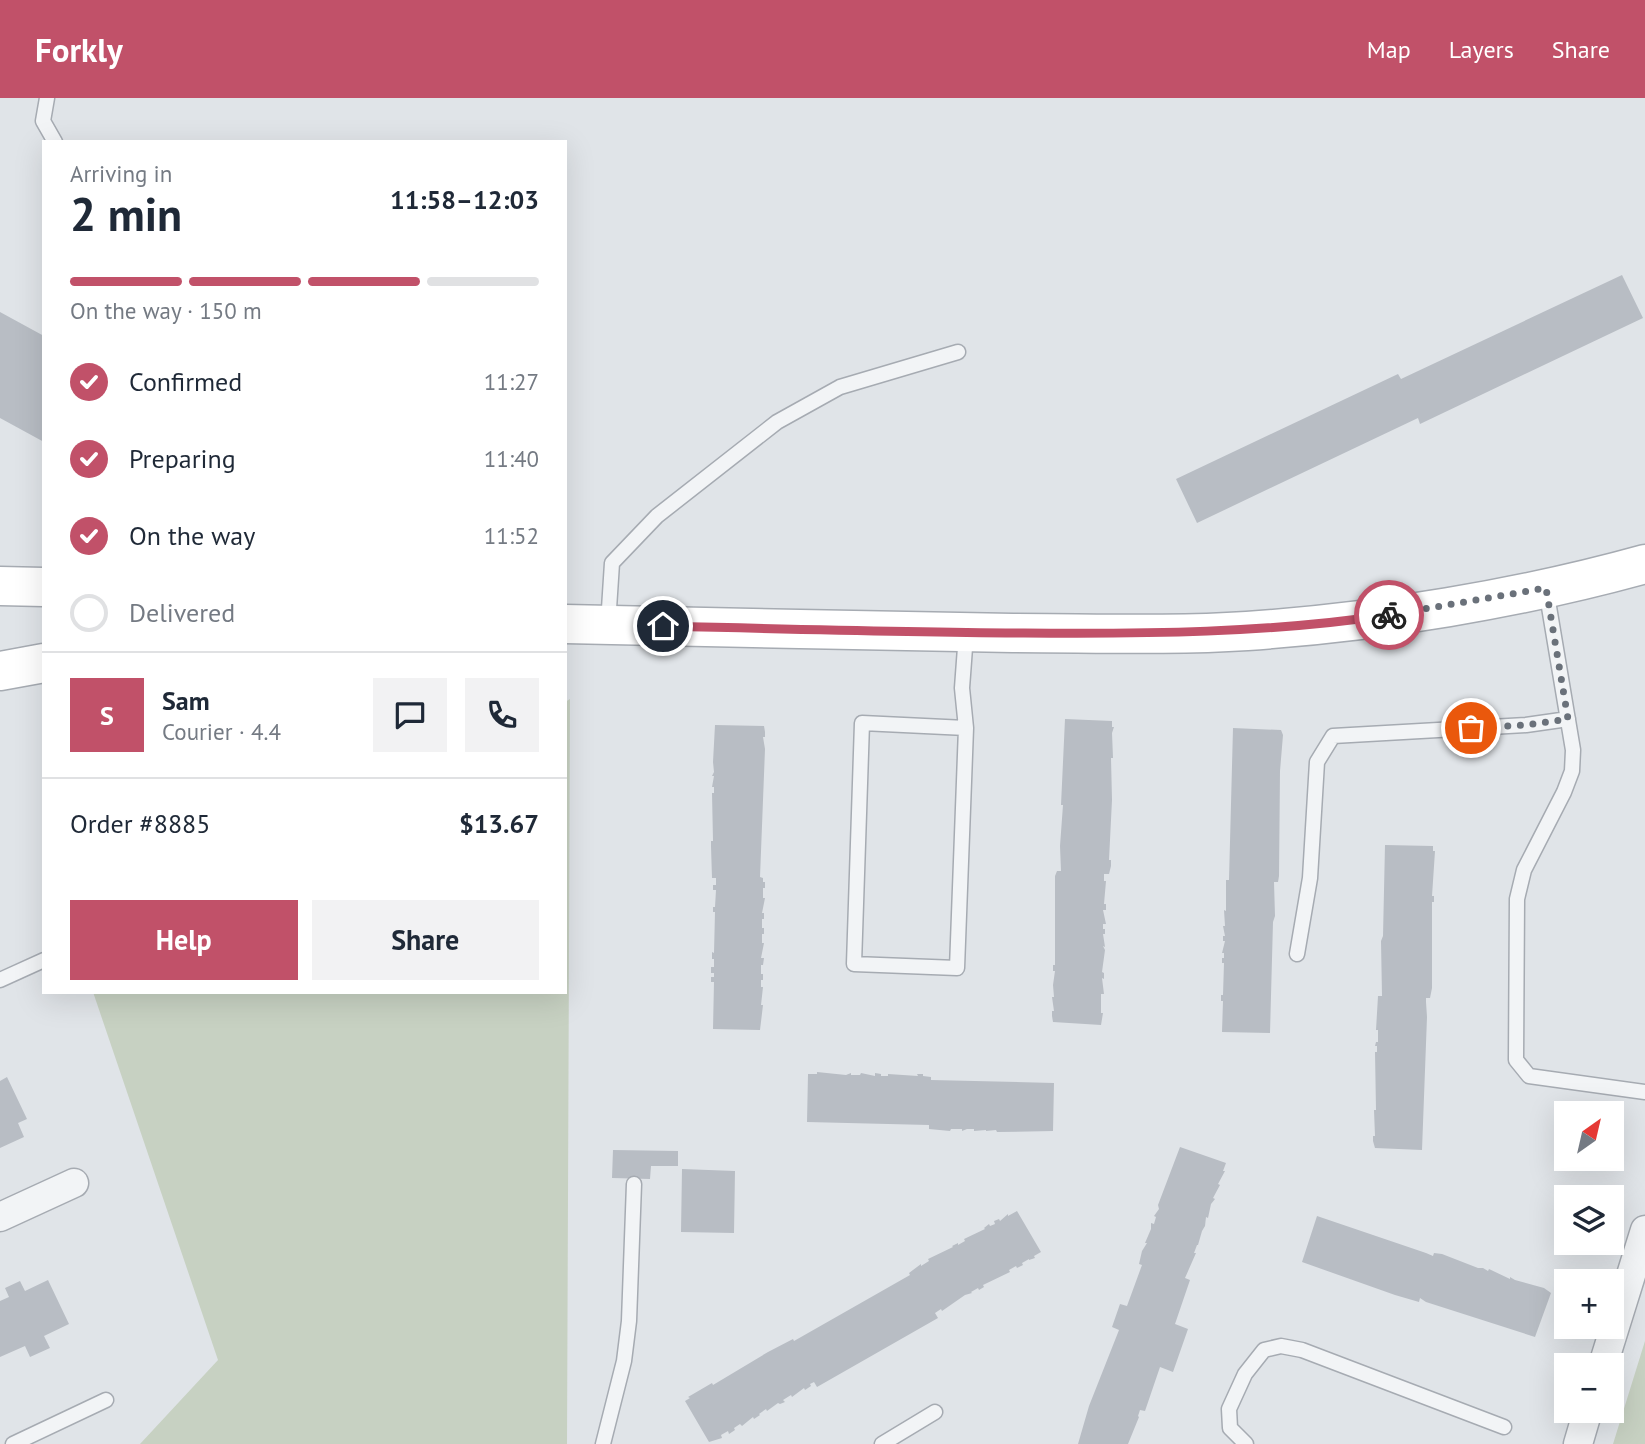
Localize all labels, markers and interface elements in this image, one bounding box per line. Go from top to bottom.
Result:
text: Forkly [35,28,123,71]
text: Map [1367,34,1411,65]
text: Layers [1449,34,1514,65]
text: Share [1552,34,1610,65]
text: Arriving in [70,159,172,188]
text: 11:58–12:03 [390,183,539,216]
text: 2 min [70,184,182,244]
text: On the way · 150 m [70,296,262,325]
icon: check [70,363,108,401]
text: Confirmed [129,365,242,398]
text: 11:27 [484,367,539,396]
icon: check [70,440,108,478]
text: Preparing [129,442,236,475]
text: 11:40 [484,444,539,473]
icon: check [70,517,108,555]
text: On the way [129,519,255,552]
text: 11:52 [484,521,539,550]
courier [1354,580,1424,650]
text: Delivered [129,596,235,629]
pin [633,596,693,656]
icon: bike [1370,596,1408,634]
icon: home [644,607,682,645]
button: chat [373,678,447,752]
button: phone [465,678,539,752]
text: Sam [162,684,210,717]
pin [1441,698,1501,758]
text: S [100,699,114,732]
icon: bag [1452,709,1490,747]
text: Courier · 4.4 [162,717,281,746]
text: Order #8885 [70,807,210,840]
text: $13.67 [459,807,539,840]
button: Help [70,900,298,980]
button: Share [312,900,539,980]
north arrow [1554,1101,1624,1171]
map controls [1554,1101,1624,1423]
button: layers [1554,1185,1624,1255]
button: + [1554,1269,1624,1339]
button: − [1554,1353,1624,1423]

